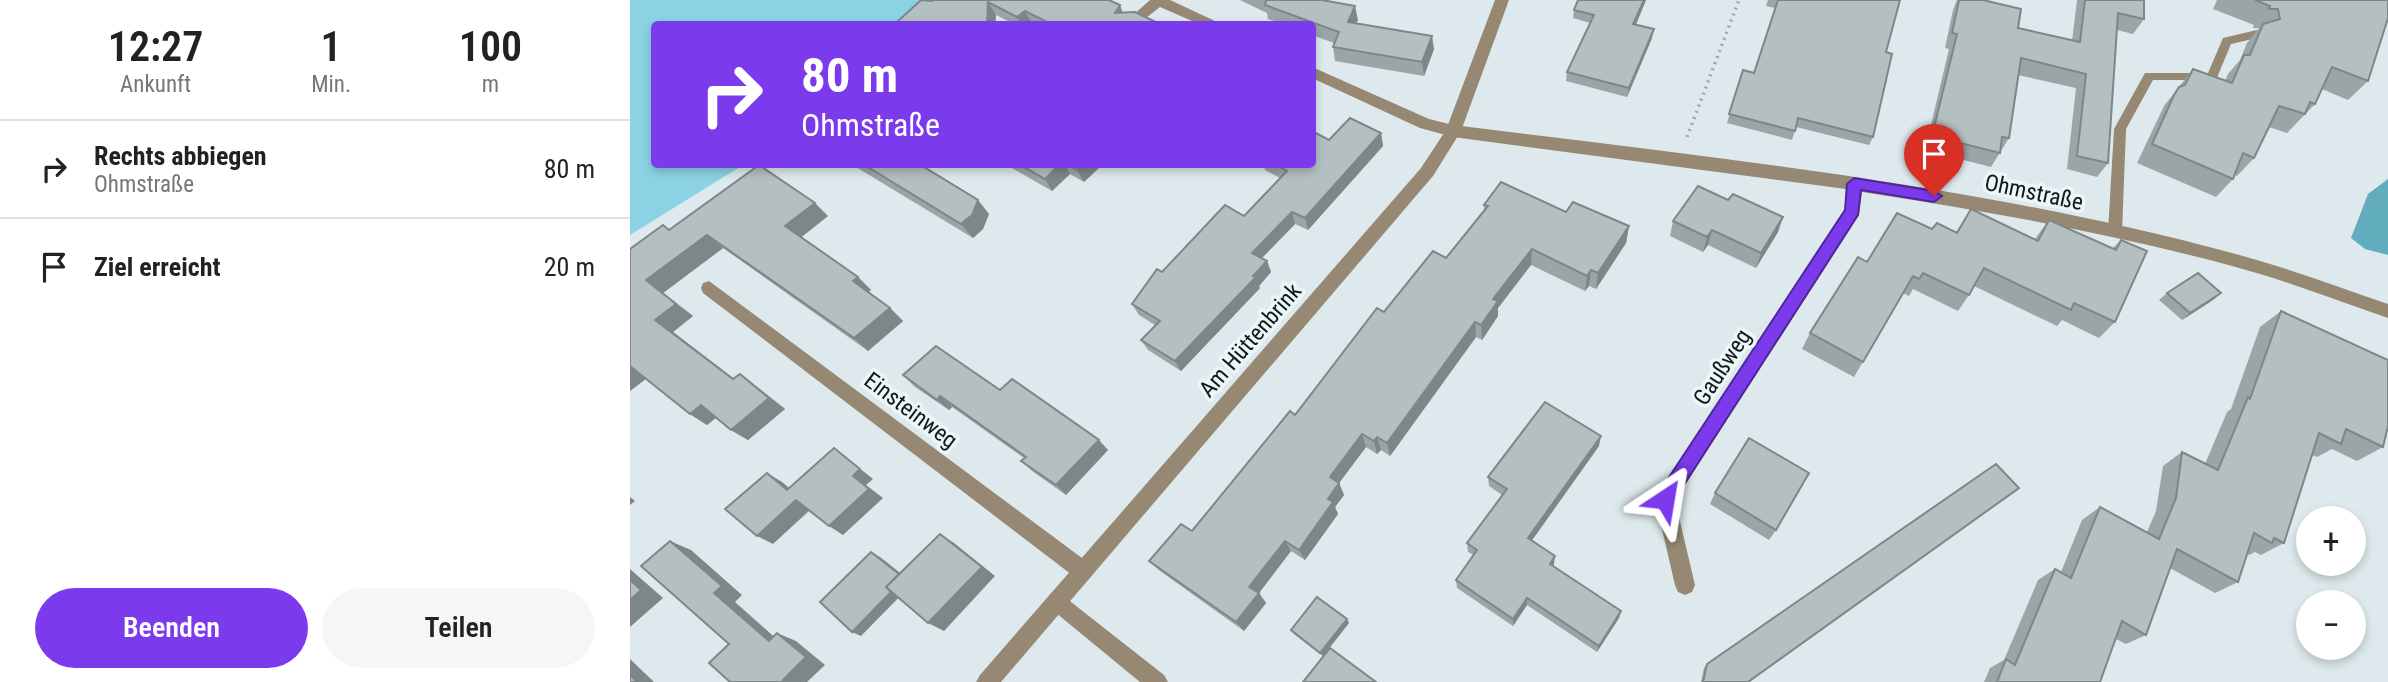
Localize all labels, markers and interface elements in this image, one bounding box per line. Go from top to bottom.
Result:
text: 12:27 [108,22,203,71]
text: 1 [321,22,342,71]
text: 100 [459,22,522,71]
text: 80 m [801,47,898,104]
icon: right [686,49,777,140]
text: Ankunft [120,71,191,98]
text: Min. [311,71,351,98]
text: m [482,71,499,98]
text: Ohmstraße [801,106,940,144]
pin [1904,124,1964,196]
icon: arrive [1915,135,1953,173]
text: Rechts abbiegen [94,141,267,171]
icon: right [35,150,73,188]
text: 80 m [544,154,595,184]
street label: Ohmstraße [1982,169,2086,216]
text: Ohmstraße [94,171,194,198]
icon: arrive [35,248,73,286]
text: Ziel erreicht [94,252,220,282]
text: 20 m [544,252,595,282]
street label: Am Hüttenbrink [1194,277,1308,403]
street label: Gaußweg [1688,324,1757,410]
street label: Einsteinweg [859,367,963,454]
position arrow [1628,462,1702,536]
map controls [2296,506,2366,660]
button: + [2296,506,2366,576]
button: Beenden [35,588,308,668]
button: Teilen [322,588,595,668]
button: − [2296,590,2366,660]

